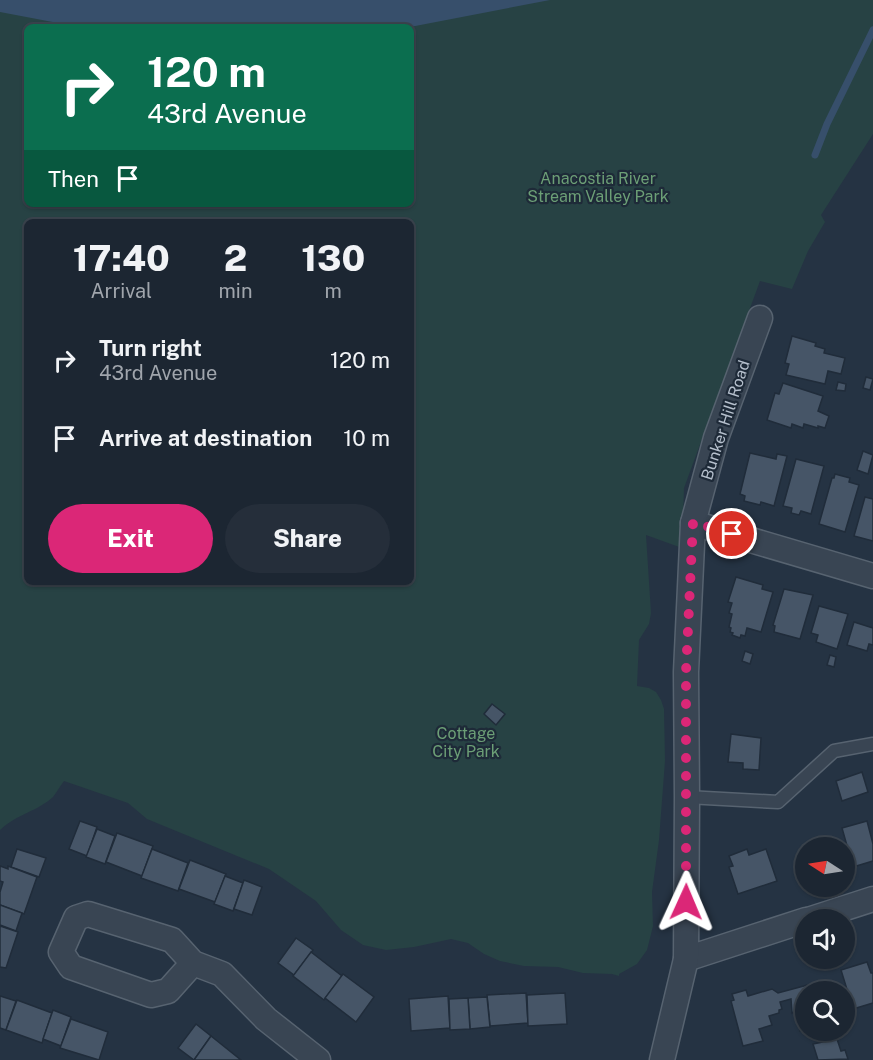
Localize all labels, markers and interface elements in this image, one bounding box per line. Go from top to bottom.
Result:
text: 120 m [147,47,266,96]
icon: right [48,48,126,126]
text: 43rd Avenue [147,97,307,129]
icon: arrive [111,162,144,195]
text: Then [48,166,99,192]
park label: Anacostia River Stream Valley Park [527,169,669,206]
text: 17:40 [73,237,170,279]
text: 2 [224,237,247,279]
text: 130 [301,237,365,279]
text: Arrival [90,279,152,303]
text: min [219,279,252,303]
text: m [325,279,342,303]
text: Turn right [99,335,202,361]
icon: right [48,344,81,377]
text: 120 m [330,347,390,373]
street label: Bunker Hill Road [697,358,754,482]
text: 43rd Avenue [99,361,217,385]
icon: arrive [48,422,81,455]
text: Arrive at destination [99,425,312,451]
text: 10 m [343,425,390,451]
button: Exit [48,504,213,573]
button: Share [225,504,390,573]
pin [706,508,757,559]
icon: arrive [715,517,748,550]
park label: Cottage City Park [432,724,500,761]
north arrow [795,837,855,897]
map controls [795,837,855,1041]
position arrow [654,870,718,934]
button: sound [795,909,855,969]
button: search [795,981,855,1041]

